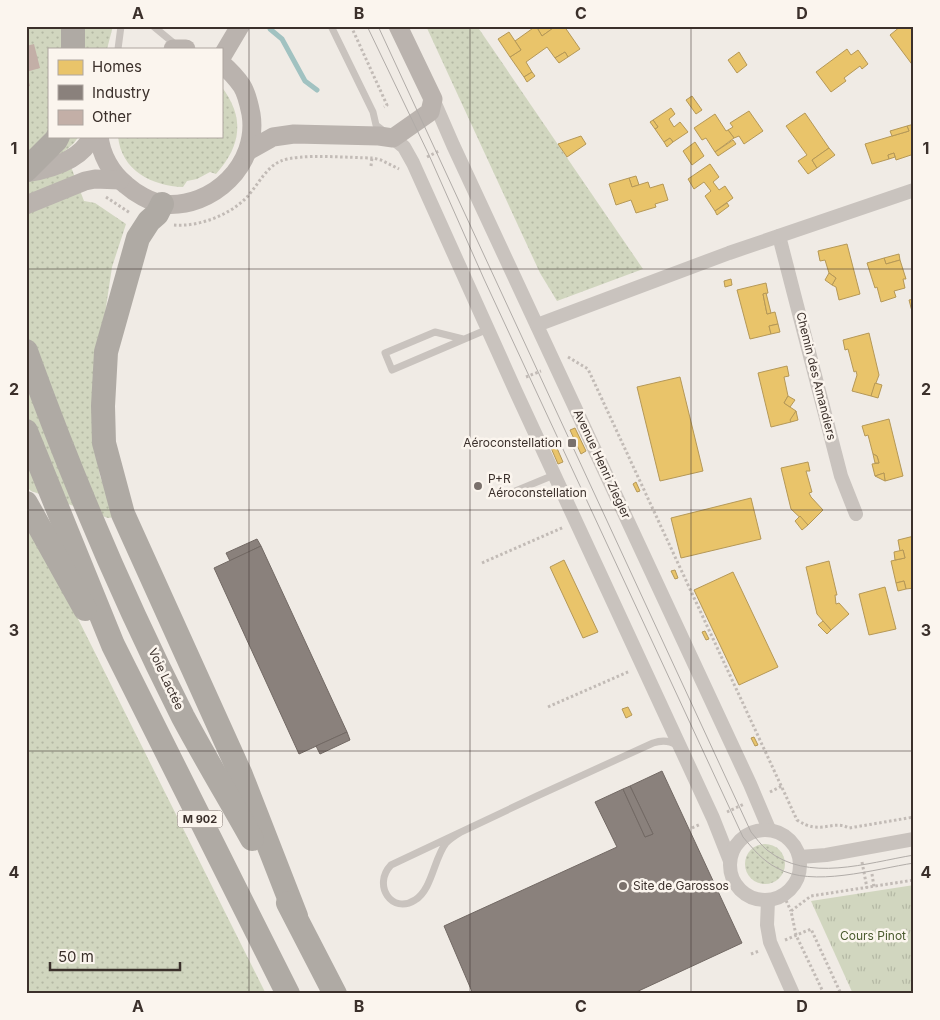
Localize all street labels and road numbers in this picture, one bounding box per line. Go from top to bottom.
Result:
street label: Chemin des Amandiers [793,310,840,441]
street label: Avenue Henri Ziegler [571,407,635,521]
street label: Voie Lactée [146,646,187,712]
road number: M 902 [178,811,222,828]

